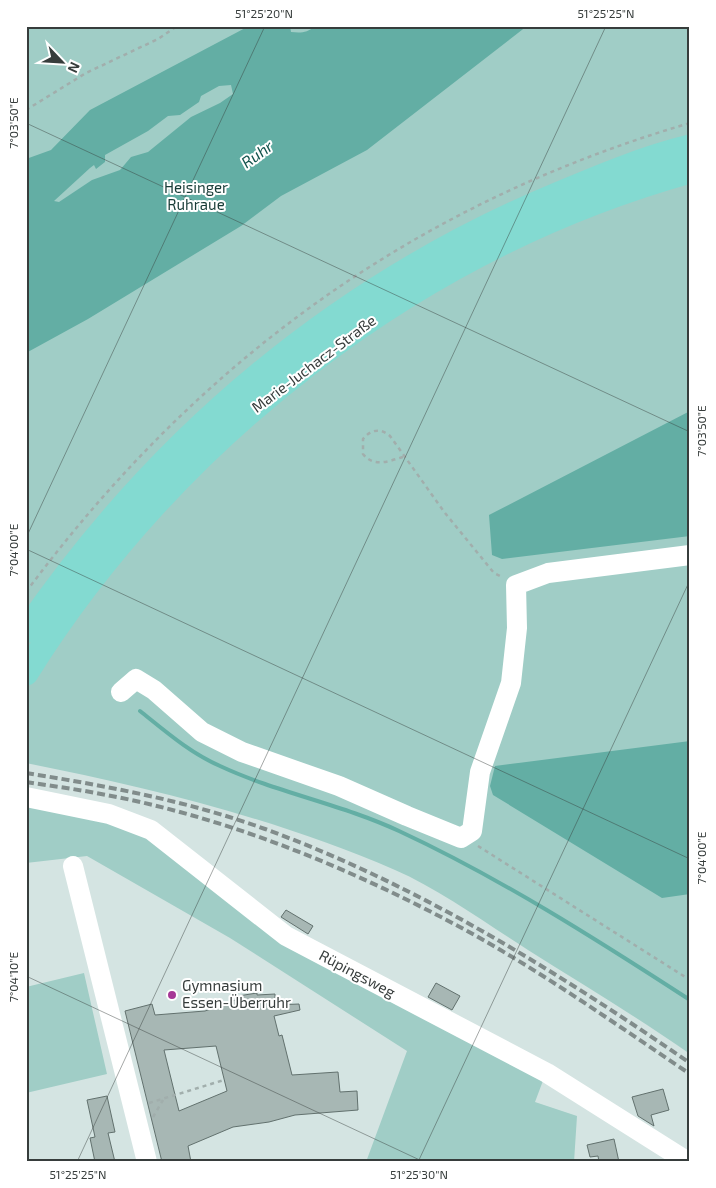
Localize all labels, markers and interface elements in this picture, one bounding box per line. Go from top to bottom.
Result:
text: 51°25'20"N [235,6,293,20]
text: 51°25'25"N [577,6,635,20]
north arrow [38,38,88,88]
text: N [64,60,84,76]
text: 7°03'50"E [6,97,20,149]
water label: Ruhr [237,135,277,171]
park label: Heisinger Ruhraue [164,178,228,213]
street label: Marie-Juchacz-Straße [248,311,379,416]
text: 7°03'50"E [694,405,708,457]
text: 7°04'00"E [6,523,20,577]
text: 7°04'00"E [694,831,708,885]
street label: Rüpingsweg [316,946,399,1001]
text: 7°04'10"E [6,951,20,1002]
place label: Gymnasium Essen-Überruhr [182,976,291,1011]
marker: Gymnasium Essen-Überruhr [166,989,178,1001]
text: 51°25'25"N [49,1167,107,1181]
text: 51°25'30"N [390,1167,448,1181]

